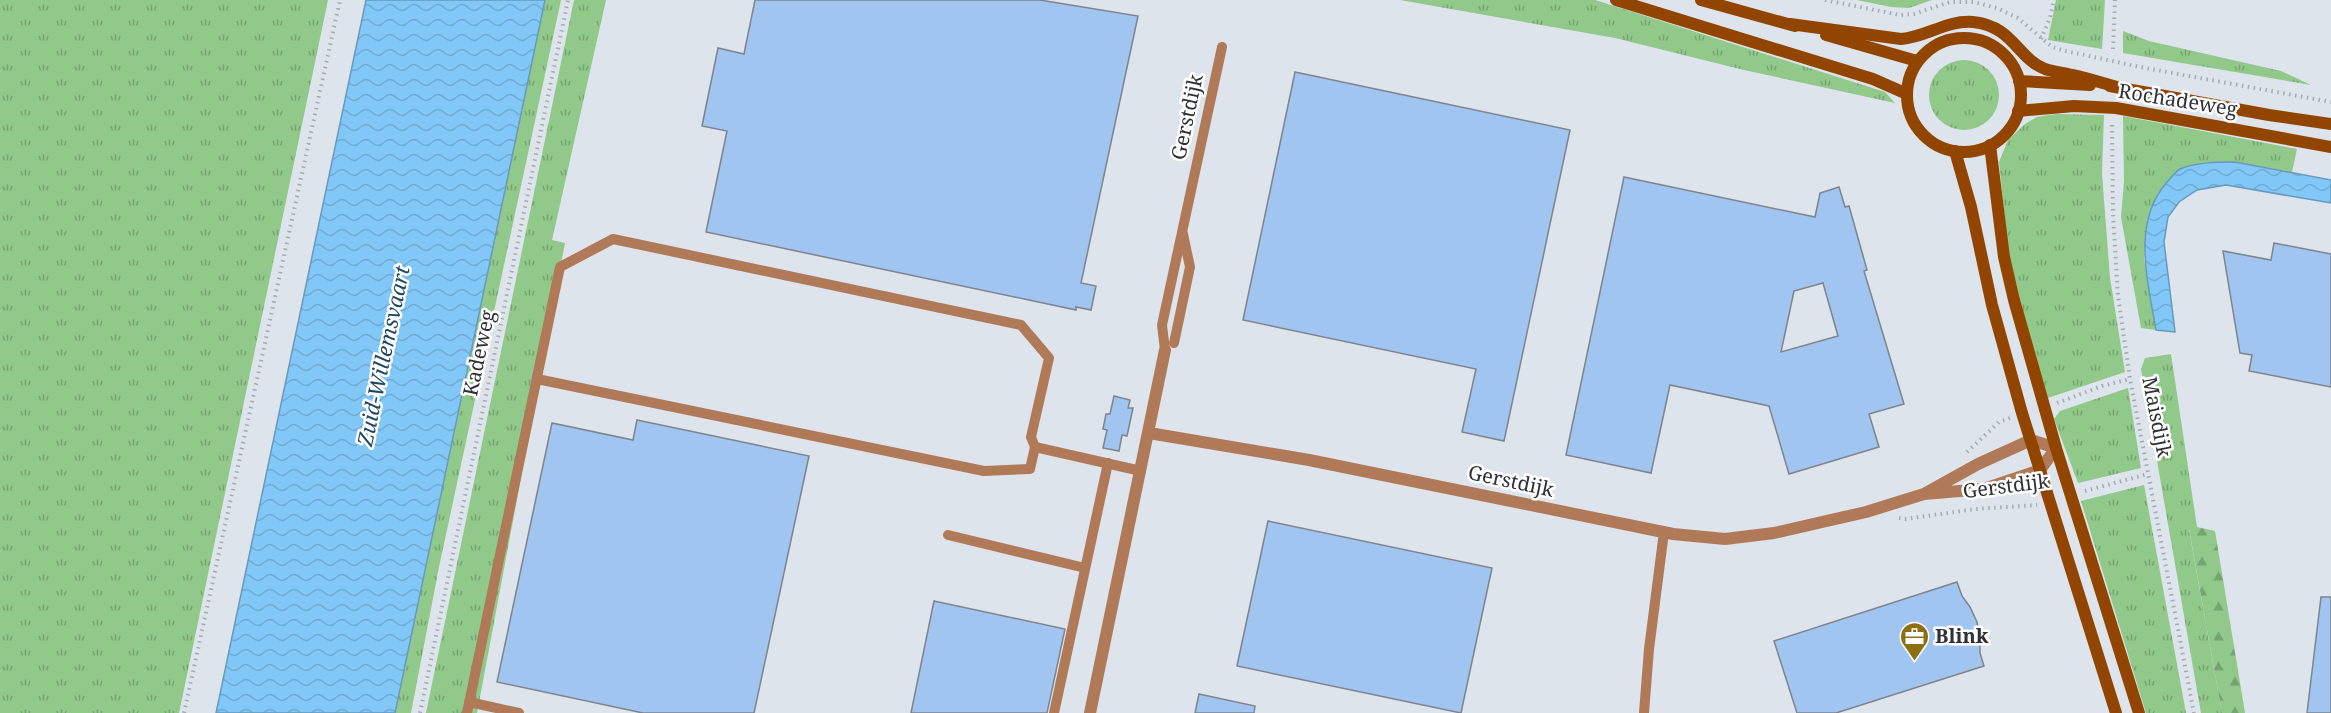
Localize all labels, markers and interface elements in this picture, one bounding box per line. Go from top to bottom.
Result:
street label: Gerstdijk [1164,71,1209,162]
street label: Rochadeweg [2117,77,2240,122]
water label: Zuid-Willemsvaart [350,263,416,449]
street label: Kadeweg [456,307,501,398]
street label: Maisdijk [2136,374,2179,460]
street label: Gerstdijk [1466,458,1557,503]
street label: Gerstdijk [1961,467,2051,504]
office icon: Blink [1898,620,1930,662]
place label: Blink [1935,622,1989,649]

